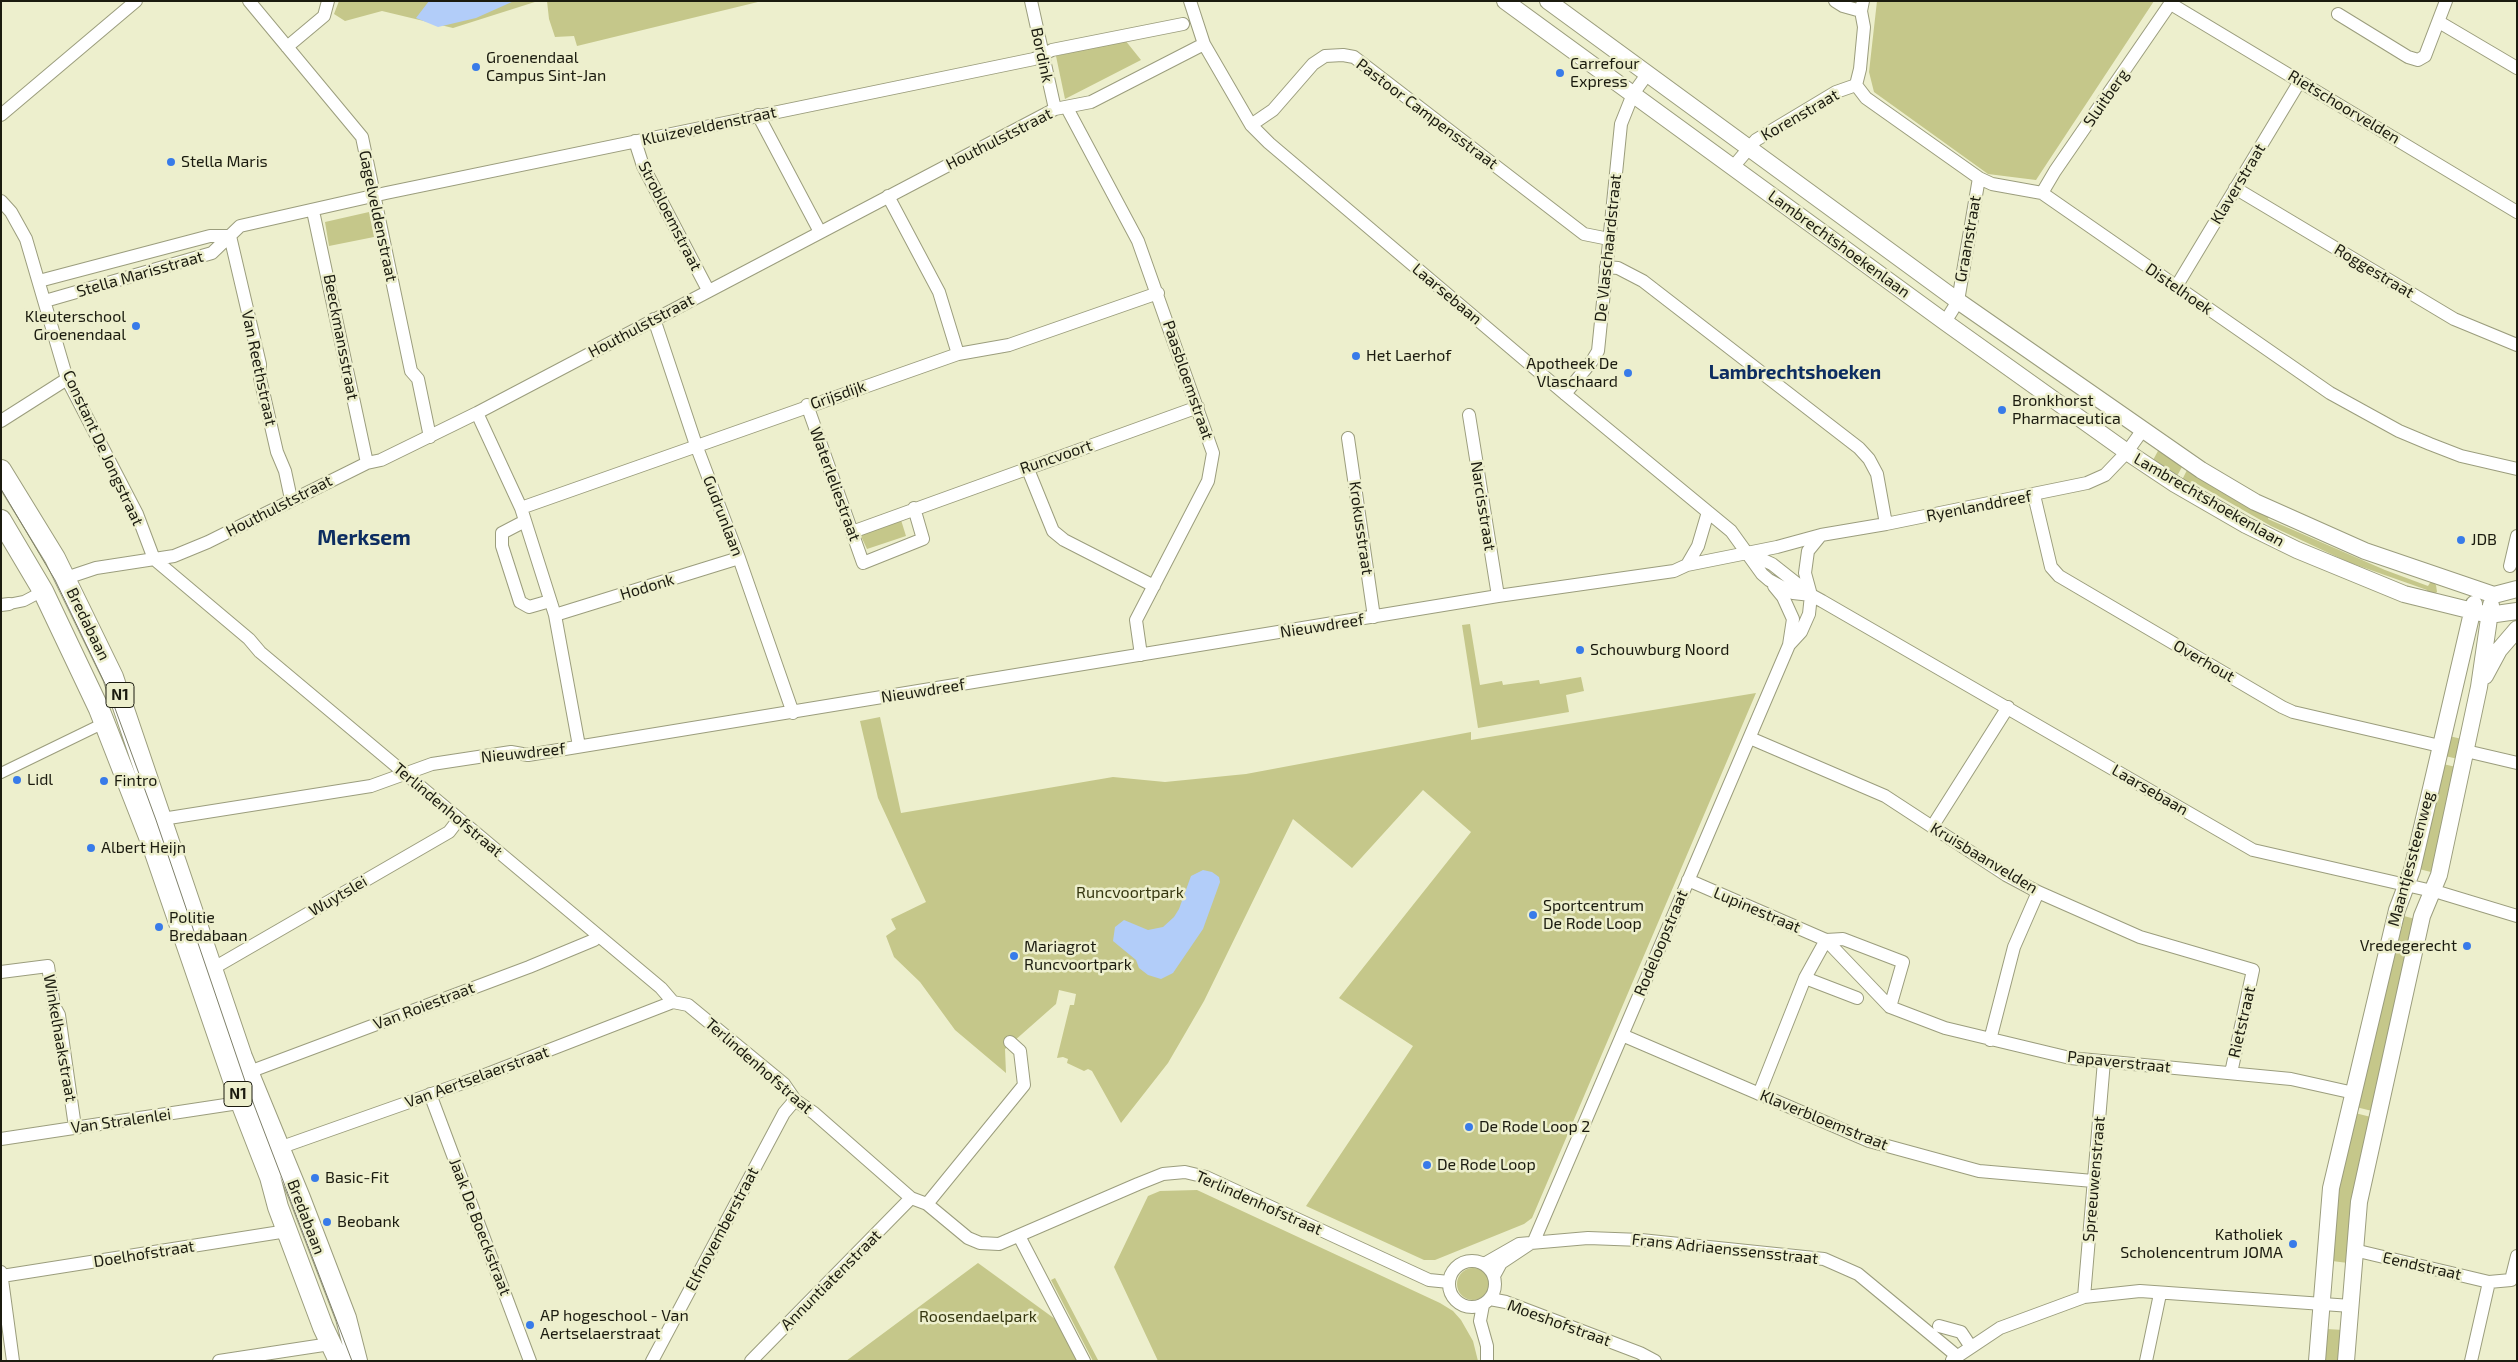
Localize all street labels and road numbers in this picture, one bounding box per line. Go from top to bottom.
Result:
street label: Bordink [1027,26,1057,84]
street label: Pastoor Campensstraat [1353,55,1501,173]
street label: Sluitberg [2079,66,2133,130]
street label: Rietschoorvelden [2285,66,2403,148]
street label: Korenstraat [1758,85,1842,145]
street label: Kluizeveldenstraat [640,102,778,150]
street label: Houthulststraat [943,104,1055,174]
street label: Klaverstraat [2206,140,2270,228]
street label: Gagelveldenstraat [355,149,401,283]
street label: Strobloemstraat [634,158,706,274]
street label: De Vlaschaardstraat [1591,173,1625,323]
street label: Lambrechtshoekenlaan [1764,186,1914,302]
street label: Graanstraat [1951,194,1985,284]
street label: Roggestraat [2331,240,2417,302]
street label: Stella Marisstraat [74,247,206,301]
street label: Laarsebaan [1408,259,1486,329]
street label: Distelhoek [2142,259,2216,319]
street label: Beeckmansstraat [319,273,363,401]
street label: Houthulststraat [585,290,697,362]
street label: Van Reethstraat [237,308,281,428]
street label: Paasbloemstraat [1159,318,1217,442]
street label: Constant De Jongstraat [59,367,147,529]
street label: Grijsdijk [808,377,868,413]
street label: Waterleliestraat [805,424,865,544]
street label: Runcvoort [1017,436,1095,478]
street label: Lambrechtshoekenlaan [2130,449,2288,551]
street label: Narcisstraat [1466,460,1500,552]
street label: Houthulststraat [223,471,335,541]
street label: Gudrunlaan [699,473,747,559]
street label: Krokusstraat [1345,480,1377,576]
street label: Ryenlanddreef [1925,486,2033,526]
street label: Hodonk [618,570,676,604]
street label: Bredabaan [62,584,114,664]
street label: Nieuwdreef [1279,610,1365,642]
street label: Overhout [2170,636,2238,686]
street label: Nieuwdreef [880,675,966,707]
road number: N1 [106,682,134,708]
street label: Nieuwdreef [480,739,566,767]
street label: Terlindenhofstraat [390,759,506,861]
street label: Laarsebaan [2108,760,2192,820]
street label: Maantjessteenweg [2384,789,2438,929]
street label: Kruisbaanvelden [1927,818,2041,898]
street label: Wuytslei [305,872,371,920]
street label: Lupinestraat [1711,883,1803,937]
street label: Rodeloopstraat [1630,887,1692,999]
street label: Winkelhaakstraat [39,973,81,1103]
street label: Van Roiestraat [371,978,477,1034]
street label: Rietstraat [2224,984,2260,1060]
street label: Terlindenhofstraat [701,1014,817,1118]
street label: Van Aertselaerstraat [403,1042,551,1112]
street label: Papaverstraat [2066,1047,2172,1077]
road number: N1 [224,1082,252,1106]
street label: Klaverbloemstraat [1757,1086,1891,1154]
street label: Van Stralenlei [70,1104,172,1138]
street label: Spreeuwenstraat [2079,1115,2109,1243]
street label: Jaak De Boeckstraat [445,1156,515,1298]
street label: Elfnovemberstraat [681,1164,763,1294]
street label: Terlindenhofstraat [1193,1167,1325,1239]
street label: Bredabaan [283,1177,329,1257]
street label: Annuntiatenstraat [777,1226,885,1334]
street label: Frans Adriaenssensstraat [1631,1230,1819,1268]
street label: Doelhofstraat [92,1237,196,1271]
street label: Eendstraat [2381,1248,2463,1284]
street label: Moeshofstraat [1505,1295,1613,1351]

